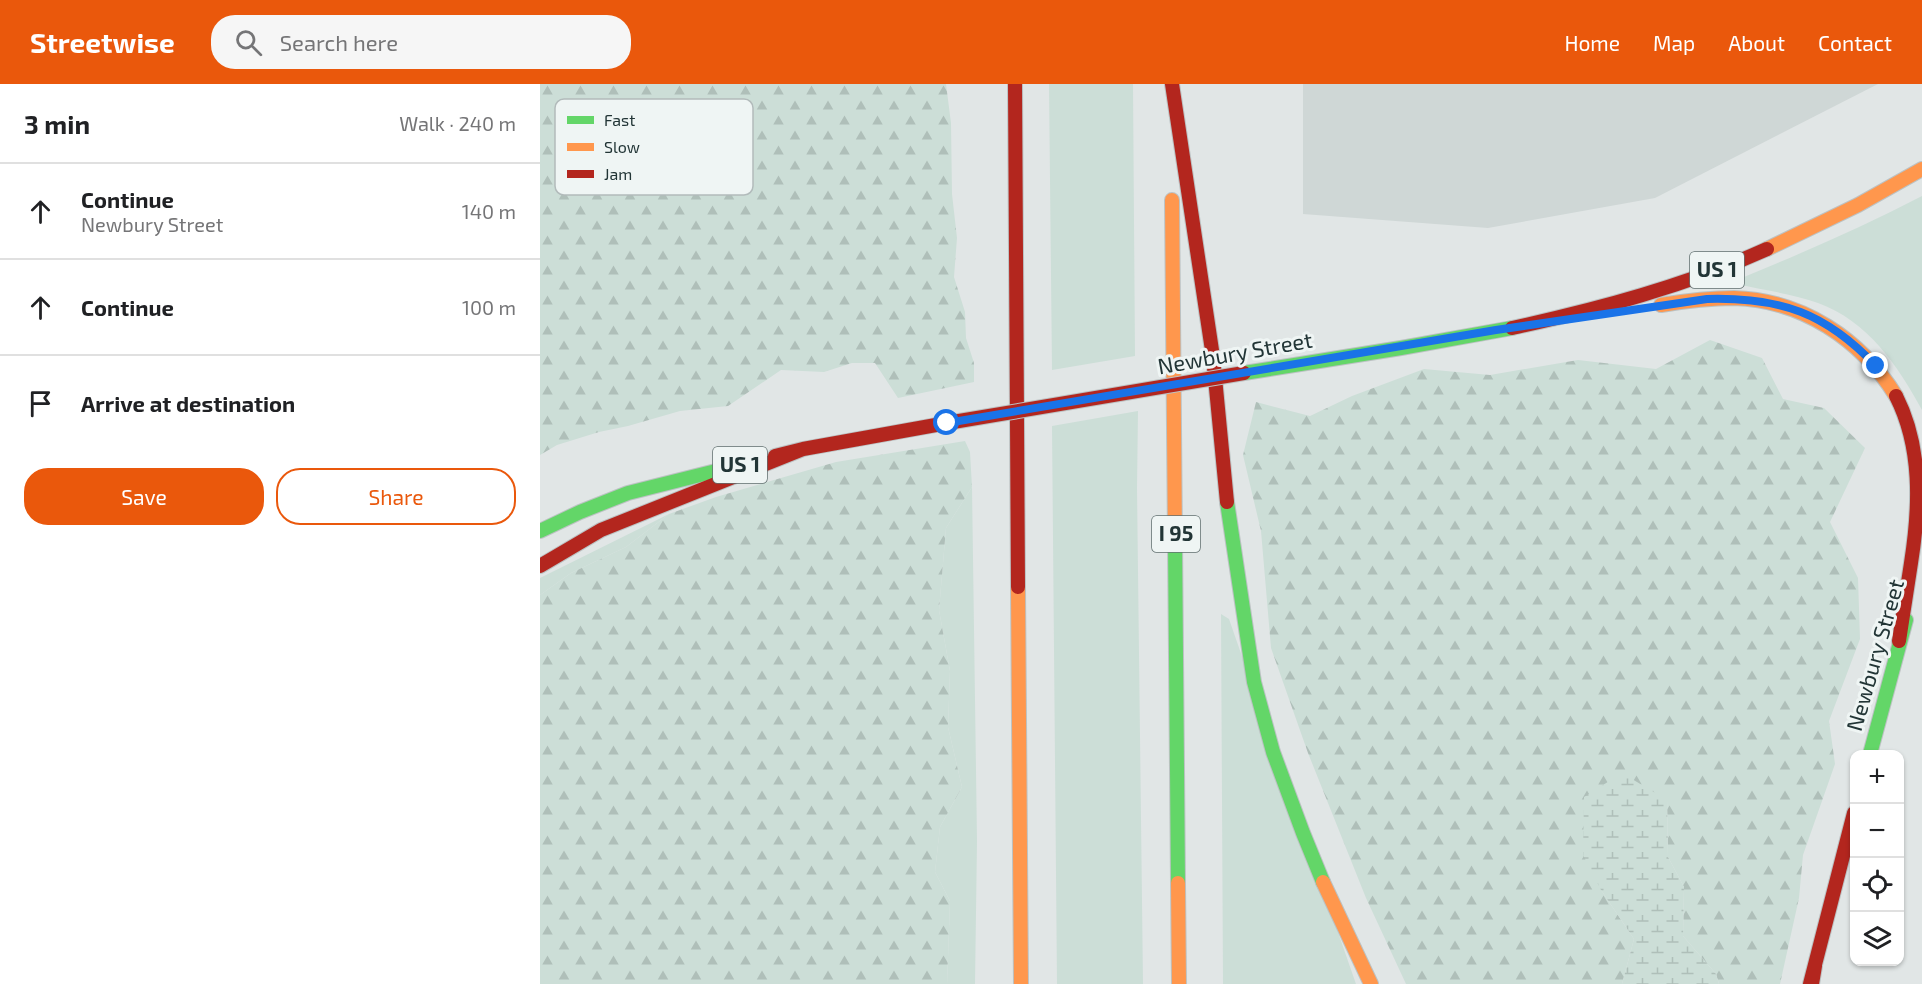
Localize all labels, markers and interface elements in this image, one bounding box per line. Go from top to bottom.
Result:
search box [211,15,631,69]
text: Streetwise [30,25,175,59]
icon: search [232,26,265,59]
text: Search here [280,29,398,55]
text: Home [1564,30,1620,55]
text: Map [1653,30,1695,55]
text: About [1728,30,1785,55]
text: Contact [1818,30,1892,55]
legend [555,99,753,195]
text: 3 min [24,108,90,139]
text: Fast [604,110,635,129]
text: Walk · 240 m [399,111,516,135]
text: Slow [604,137,640,156]
text: Jam [604,164,632,183]
text: Continue [81,186,174,212]
icon: ahead [24,195,57,228]
text: 140 m [462,199,516,223]
text: Newbury Street [81,212,223,236]
road number: US 1 [1690,252,1744,288]
icon: ahead [24,291,57,324]
text: Continue [81,294,174,320]
text: 100 m [462,295,516,319]
street label: Newbury Street [1155,326,1314,378]
route end [1862,352,1888,378]
icon: arrive [24,387,57,420]
text: Arrive at destination [81,390,295,416]
route start [933,409,959,435]
road number: US 1 [713,447,767,483]
button: Save [24,468,264,525]
button: Share [276,468,516,525]
road number: I 95 [1152,516,1200,552]
street label: Newbury Street [1840,576,1908,734]
map controls [1850,750,1904,966]
button: + [1850,750,1904,804]
button: − [1850,804,1904,858]
button: locate [1850,858,1904,912]
button: layers [1850,912,1904,966]

